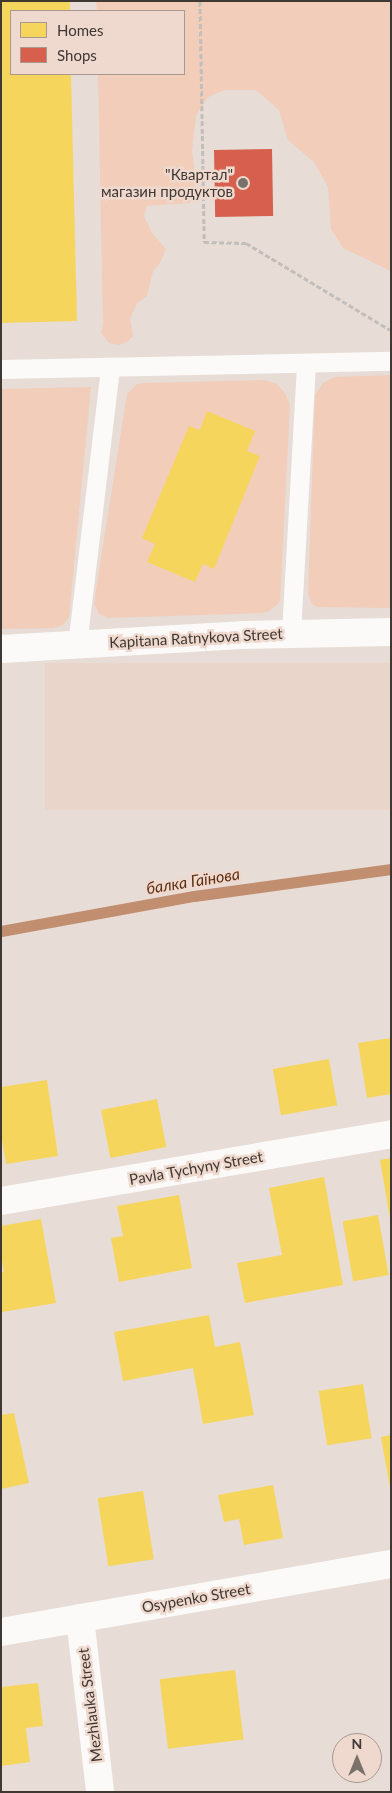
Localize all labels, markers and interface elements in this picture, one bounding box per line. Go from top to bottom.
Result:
legend [10,10,185,75]
text: Homes [57,21,103,39]
text: Shops [57,46,97,64]
place label: "Квартал" магазин продуктов [101,165,233,200]
marker: "Квартал" магазин продуктов [237,177,249,189]
street label: Kapitana Ratnykova Street [109,624,283,652]
water label: балка Гаїнова [145,864,241,898]
street label: Pavla Tychyny Street [127,1147,265,1189]
street label: Osypenko Street [140,1580,252,1616]
street label: Mezhlauka Street [74,1647,106,1763]
north arrow [332,1733,382,1783]
text: N [352,1735,362,1752]

